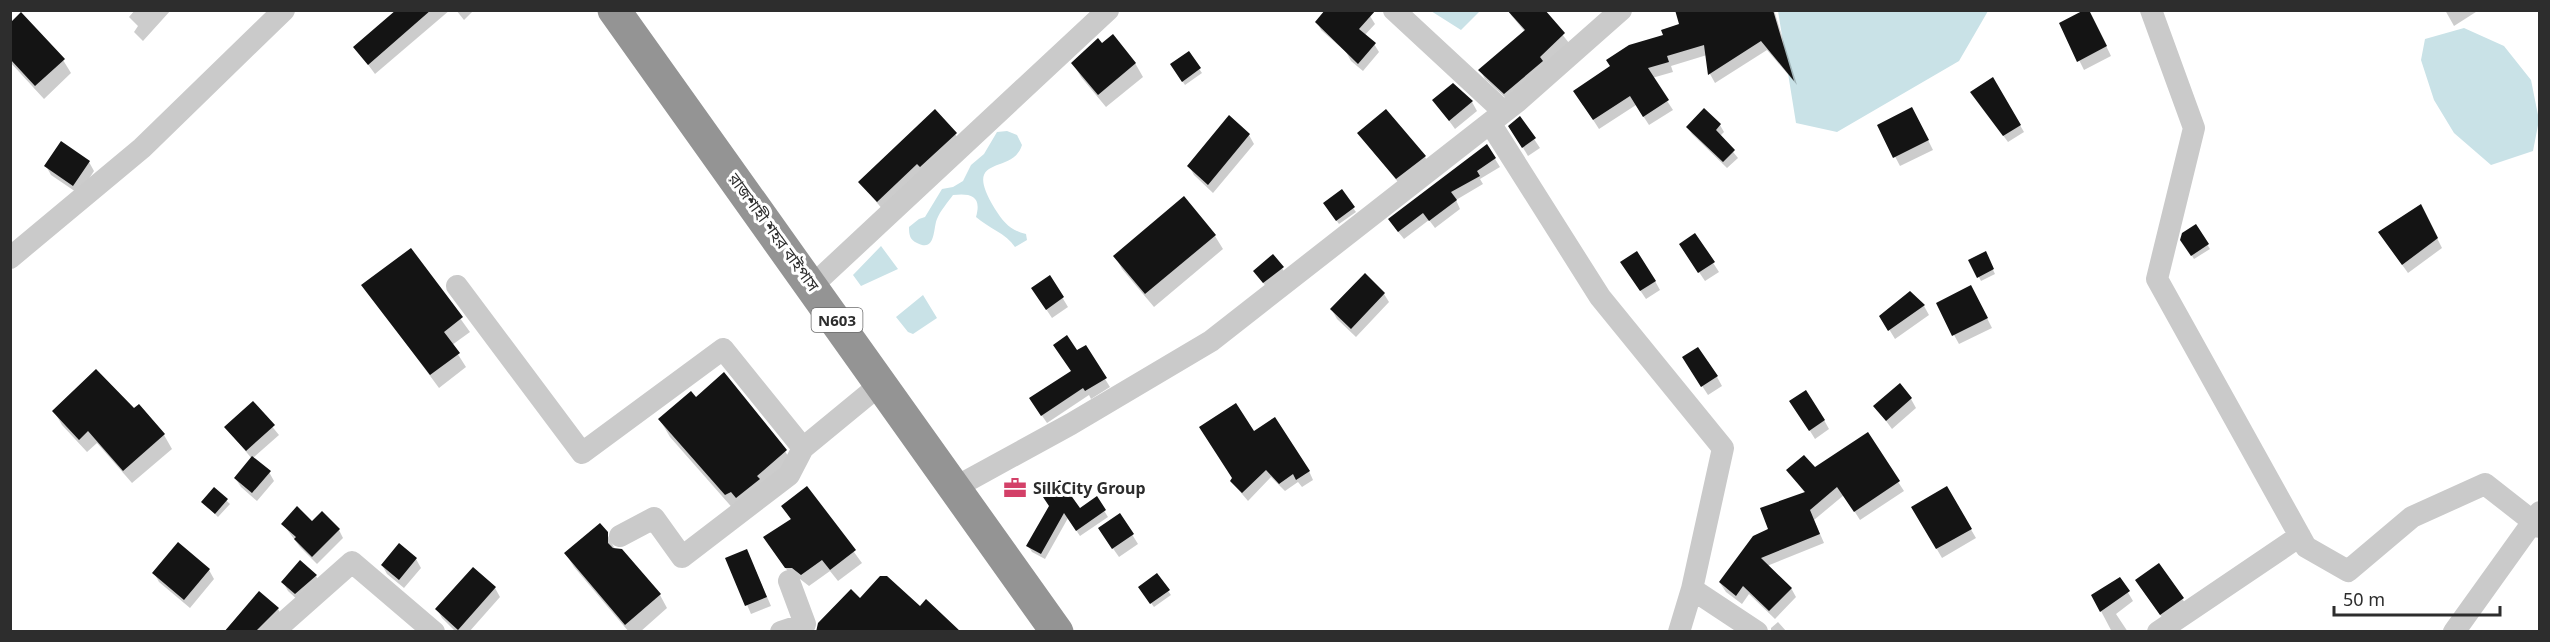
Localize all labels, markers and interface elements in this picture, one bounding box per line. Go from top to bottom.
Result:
street label: রাজশাহী শহর বাইপাস [723,168,825,296]
road number: N603 [812,308,862,332]
office icon: SilkCity Group [1002,475,1028,501]
place label: SilkCity Group [1033,477,1146,499]
scale bar [2334,579,2500,617]
text: 50 m [2343,587,2385,611]

